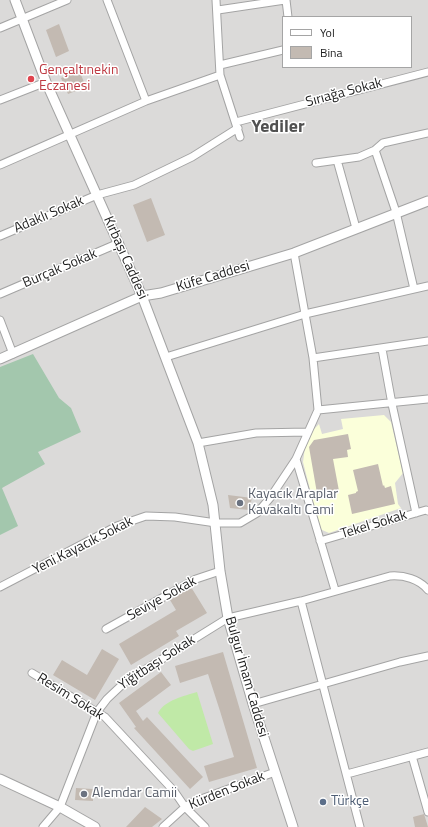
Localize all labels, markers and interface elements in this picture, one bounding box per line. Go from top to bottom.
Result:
legend [282,16,412,68]
text: Yol [320,23,335,42]
text: Bina [320,43,342,62]
place label: Gençaltınekin Eczanesi [39,63,118,96]
marker: Gençaltınekin Eczanesi [26,74,36,84]
street label: Sırıağa Sokak [304,75,384,111]
district label: Yediler [251,117,305,139]
street label: Adaklı Sokak [12,193,86,237]
street label: Kırbaşı Caddesi [99,214,151,302]
street label: Burçak Sokak [20,246,100,292]
street label: Küfe Caddesi [174,258,252,296]
place label: Kayacık Araplar Kavakaltı Cami [248,487,338,520]
marker: Kayacık Araplar Kavakaltı Cami [235,498,245,508]
street label: Tekel Sokak [339,507,409,543]
street label: Yeni Kayacık Sokak [30,514,136,578]
street label: Seviye Sokak [124,573,200,625]
street label: Bulgur İmam Caddesi [221,615,271,739]
street label: Yiğitbaşı Sokak [115,632,199,694]
street label: Resim Sokak [34,670,106,724]
street label: Kürden Sokak [187,768,267,814]
place label: Alemdar Camii [92,786,177,802]
marker: Alemdar Camii [79,789,89,799]
place label: Türkçe [331,794,369,810]
marker: Türkçe [318,797,328,807]

